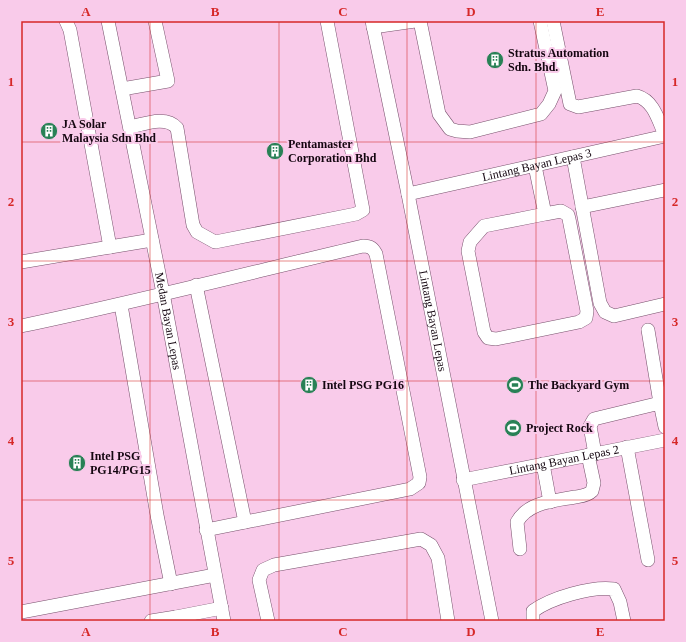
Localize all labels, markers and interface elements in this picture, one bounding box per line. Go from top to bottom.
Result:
text: A [81,4,91,19]
text: B [211,4,220,19]
text: C [338,4,348,19]
text: D [466,4,476,19]
text: E [596,4,604,19]
place label: Stratus Automation Sdn. Bhd. [508,46,609,74]
building icon: Stratus Automation Sdn. Bhd. [485,50,505,70]
text: 1 [8,74,14,89]
text: 1 [672,74,678,89]
place label: JA Solar Malaysia Sdn Bhd [62,117,156,145]
building icon: JA Solar Malaysia Sdn Bhd [39,121,59,141]
place label: Pentamaster Corporation Bhd [288,137,377,165]
building icon: Pentamaster Corporation Bhd [265,141,285,161]
street label: Lintang Bayan Lepas 3 [481,146,593,184]
text: 2 [8,194,14,209]
text: 2 [672,194,678,209]
street label: Lintang Bayan Lepas [416,269,450,373]
street label: Medan Bayan Lepas [152,271,184,371]
text: 3 [8,314,15,329]
text: 3 [672,314,679,329]
building icon: Intel PSG PG16 [299,375,319,395]
sports icon: The Backyard Gym [505,375,525,395]
place label: Intel PSG PG16 [322,378,404,392]
place label: The Backyard Gym [528,378,629,392]
sports icon: Project Rock [503,418,523,438]
place label: Project Rock [526,421,593,435]
text: 4 [8,433,15,448]
text: 4 [672,433,679,448]
street label: Lintang Bayan Lepas 2 [508,442,620,478]
place label: Intel PSG PG14/PG15 [90,449,151,477]
building icon: Intel PSG PG14/PG15 [67,453,87,473]
text: 5 [8,553,15,568]
text: 5 [672,553,679,568]
text: A [81,624,91,639]
text: B [211,624,220,639]
text: C [338,624,348,639]
text: D [466,624,476,639]
text: E [596,624,604,639]

